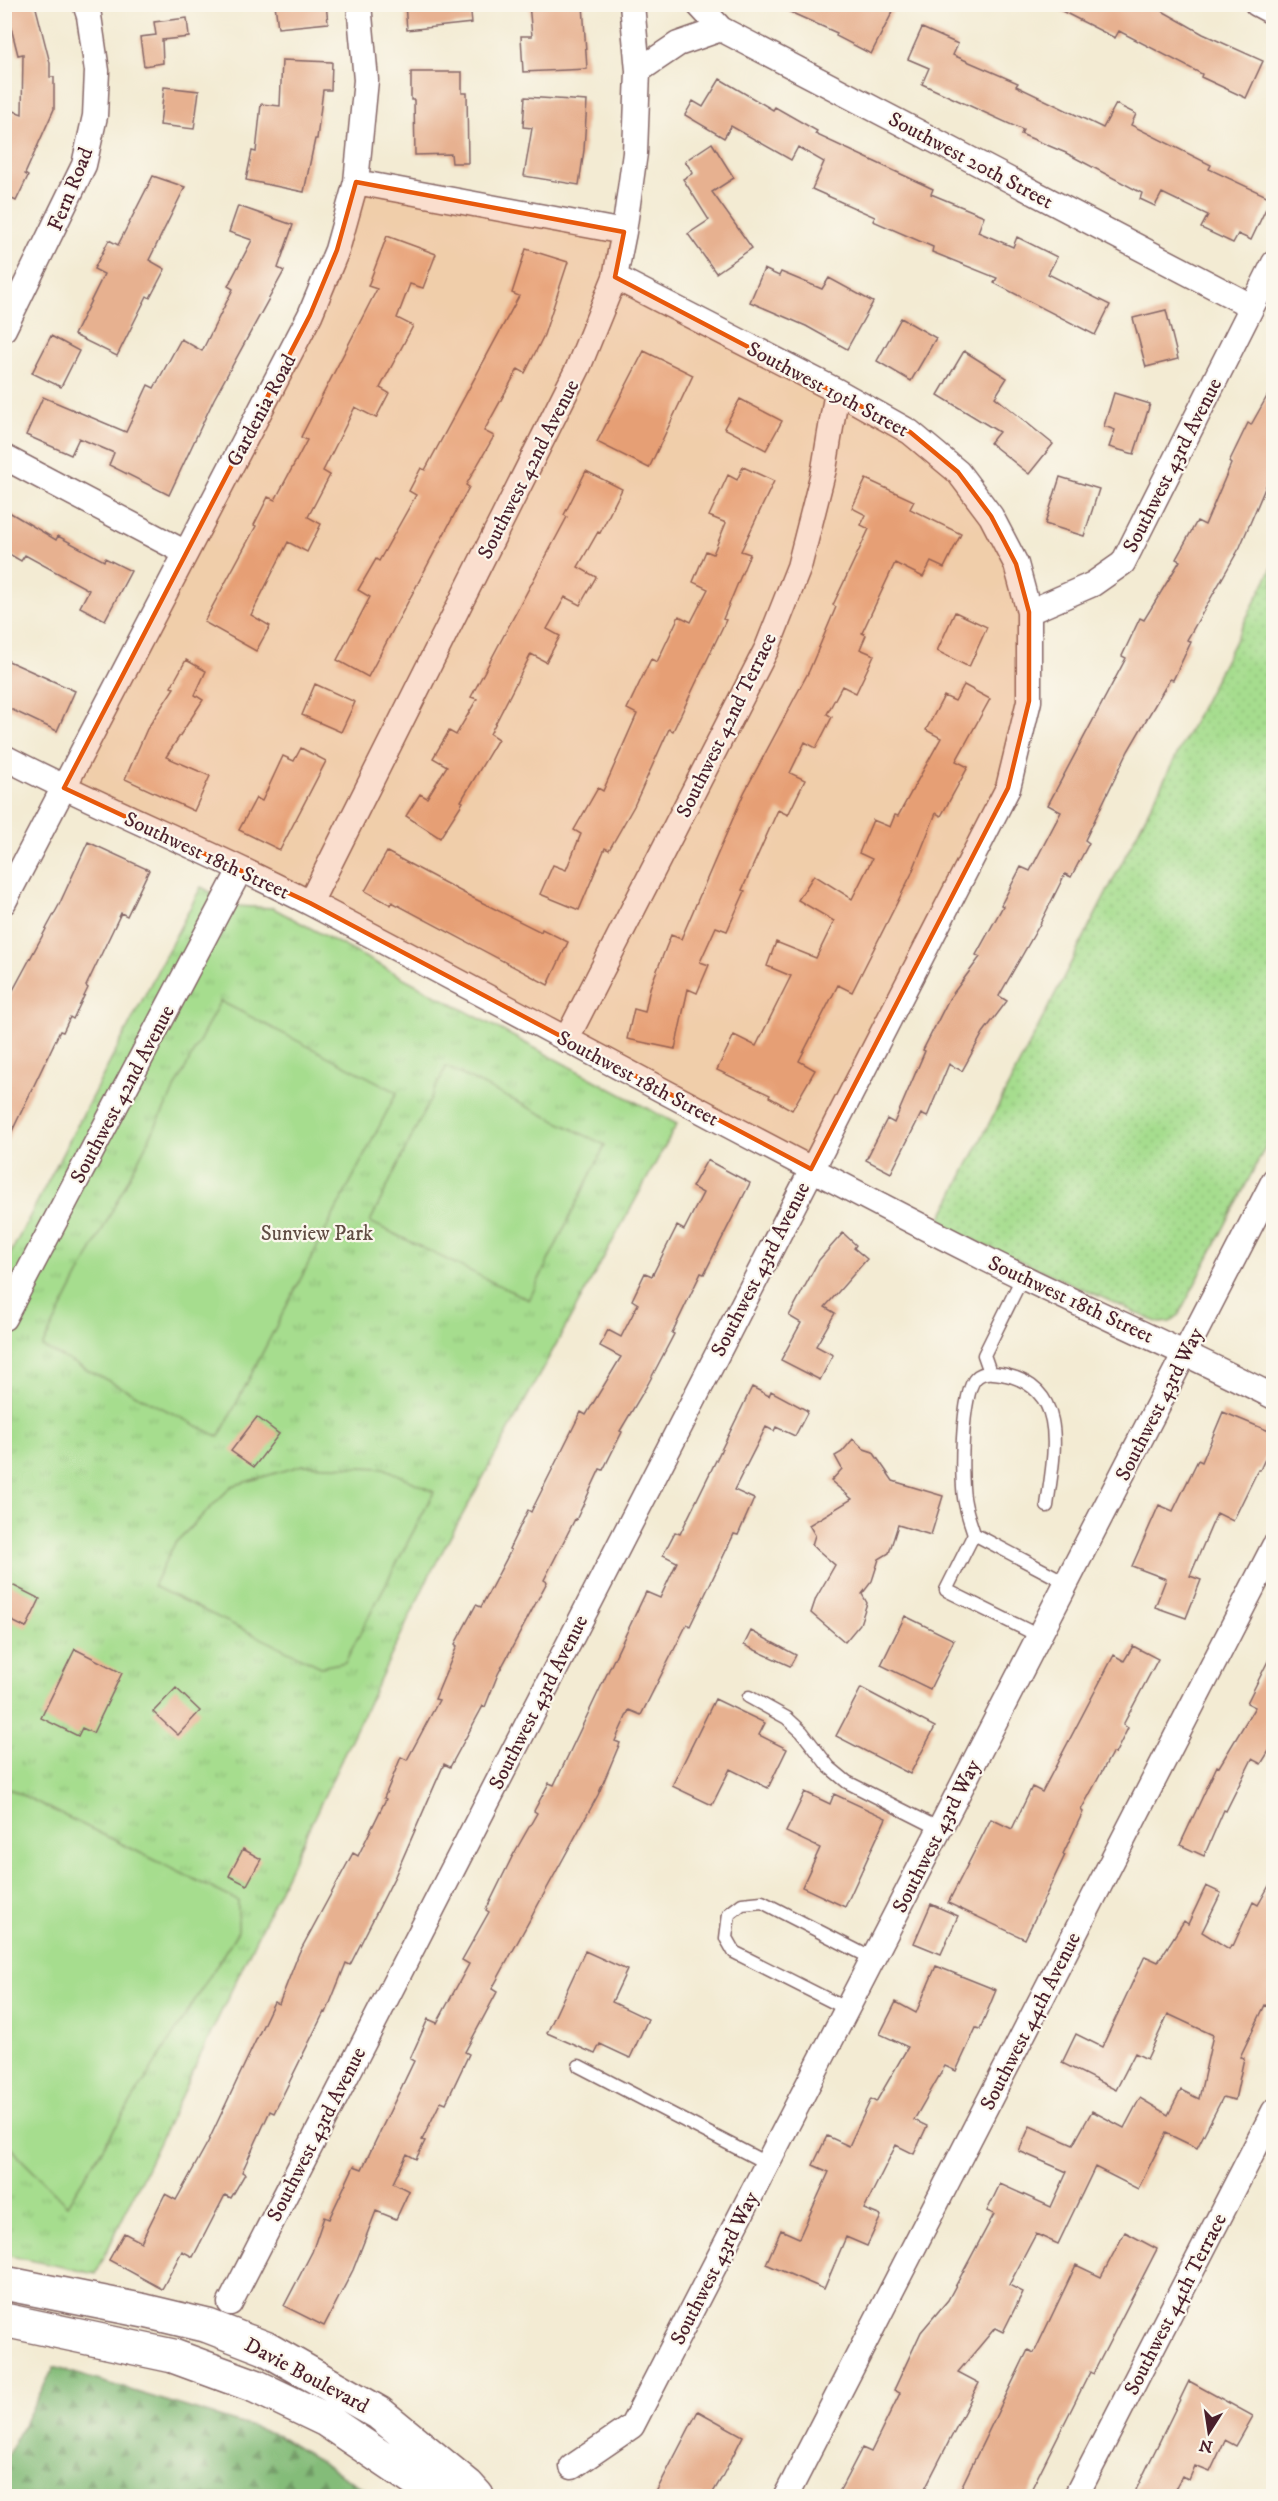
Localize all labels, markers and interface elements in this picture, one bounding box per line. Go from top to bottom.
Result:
street label: Southwest 20th Street [884,106,1058,215]
street label: Fern Road [42,143,100,235]
street label: Southwest 19th Street [742,336,913,444]
street label: Gardenia Road [221,349,303,471]
street label: Southwest 43rd Avenue [1118,374,1228,557]
street label: Southwest 42nd Avenue [472,375,586,564]
street label: Southwest 42nd Terrace [671,629,783,822]
street label: Southwest 18th Street [120,806,294,906]
street label: Southwest 42nd Avenue [65,1001,181,1188]
street label: Southwest 18th Street [552,1025,723,1133]
street label: Southwest 43rd Avenue [706,1178,816,1361]
park label: Sunview Park [261,1221,374,1247]
street label: Southwest 18th Street [984,1250,1158,1350]
street label: Southwest 43rd Way [1110,1322,1210,1486]
street label: Southwest 43rd Avenue [484,1611,594,1794]
street label: Southwest 43rd Way [887,1754,987,1918]
street label: Southwest 44th Avenue [975,1928,1087,2115]
street label: Southwest 43rd Avenue [262,2043,372,2226]
street label: Southwest 43rd Way [665,2186,765,2350]
street label: Southwest 44th Terrace [1119,2209,1233,2400]
street label: Davie Boulevard [240,2332,374,2420]
north arrow [1179,2402,1239,2462]
text: N [1198,2435,1215,2457]

